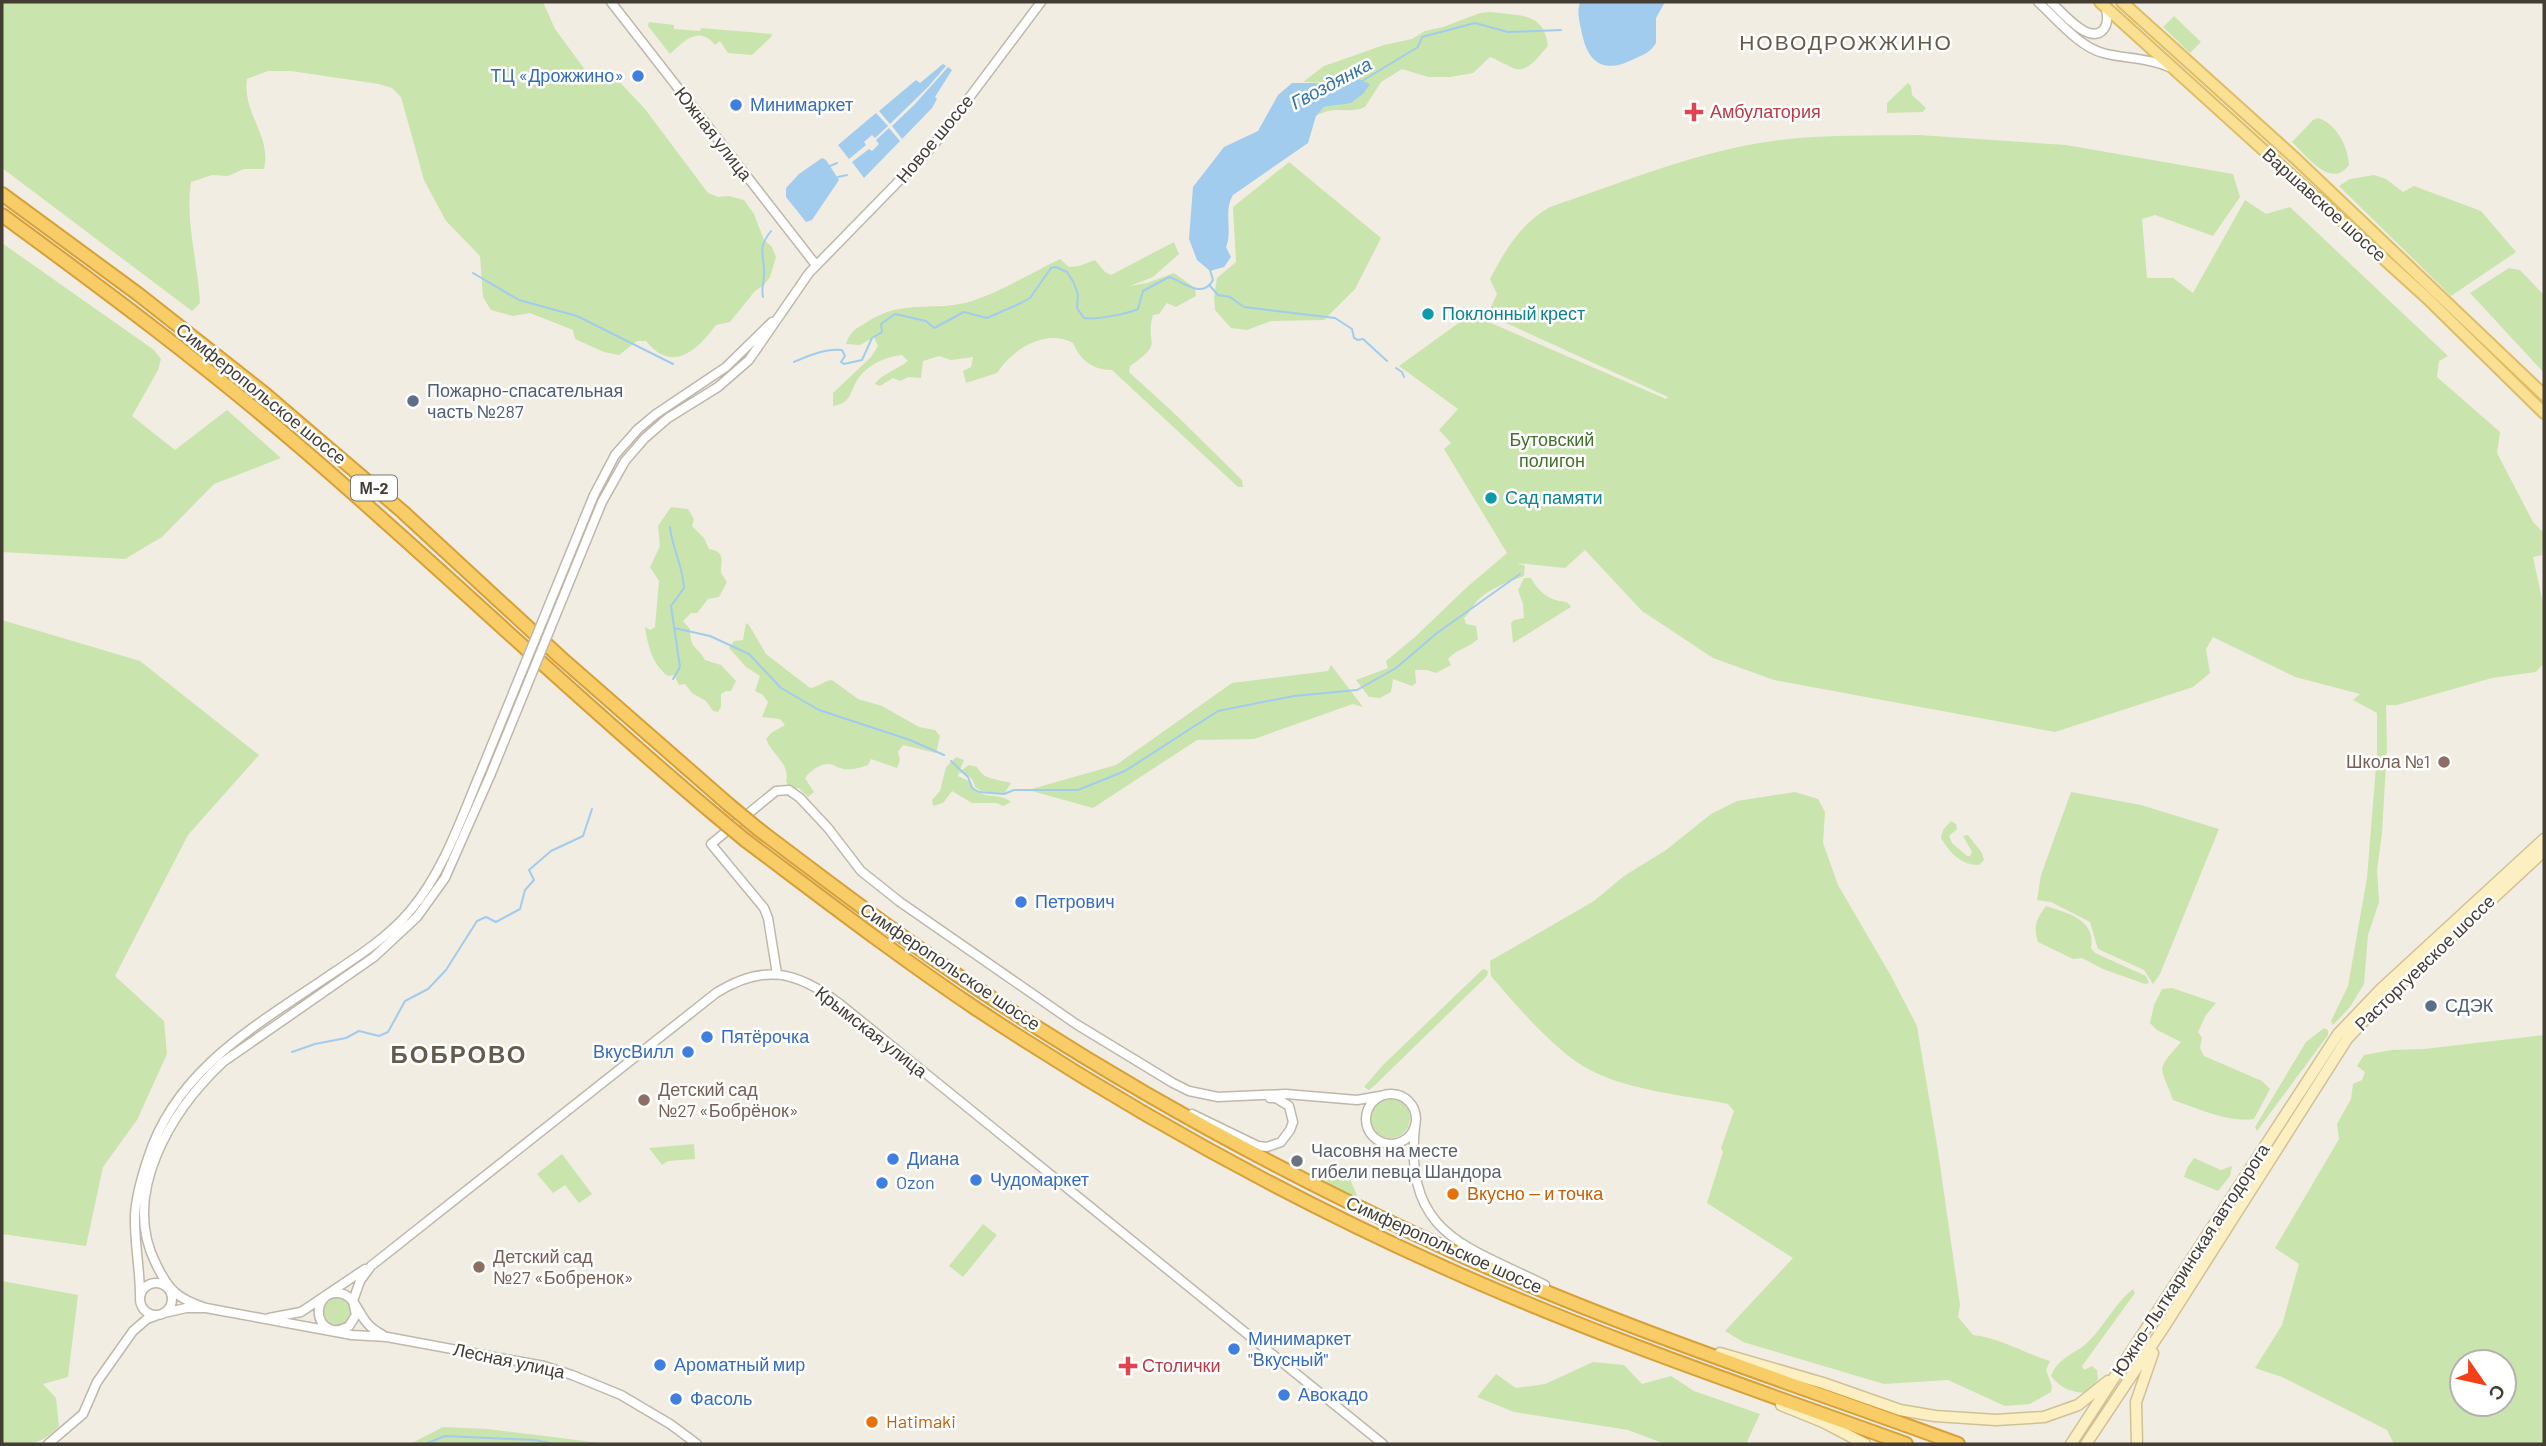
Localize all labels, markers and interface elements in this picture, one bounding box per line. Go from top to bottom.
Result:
district label: НОВОДРОЖЖИНО [1739,29,1953,54]
water label: Гвоздянка [1286,52,1375,114]
place label: ТЦ «Дрожжино» [491,64,624,86]
marker: ТЦ «Дрожжино» [630,68,646,84]
street label: Южная улица [670,82,758,185]
street label: Новое шоссе [891,90,978,187]
place label: Минимаркет [750,93,853,115]
marker: Минимаркет [728,97,744,113]
place label: Амбулатория [1710,100,1821,122]
marker: Амбулатория [1684,102,1704,122]
street label: Варшавское шоссе [2258,143,2391,266]
place label: Поклонный крест [1442,302,1585,324]
marker: Поклонный крест [1420,306,1436,322]
street label: Симферопольское шоссе [172,318,351,469]
place label: Пожарно-спасательная часть №287 [427,379,623,422]
marker: Пожарно-спасательная часть №287 [405,393,421,409]
park label: Бутовский полигон [1510,428,1594,471]
road number: М-2 [351,475,397,500]
place label: Сад памяти [1505,486,1603,508]
marker: Сад памяти [1483,490,1499,506]
place label: Школа №1 [2346,750,2430,772]
marker: Школа №1 [2436,754,2452,770]
place label: Петрович [1035,890,1115,912]
street label: Расторгуевское шоссе [2350,890,2499,1035]
marker: Петрович [1013,894,1029,910]
street label: Симферопольское шоссе [856,898,1045,1035]
street label: Крымская улица [811,981,933,1082]
place label: СДЭК [2445,994,2494,1016]
marker: СДЭК [2423,998,2439,1014]
place label: Пятёрочка [721,1025,810,1047]
marker: Пятёрочка [699,1029,715,1045]
district label: БОБРОВО [391,1039,527,1068]
place label: ВкусВилл [593,1040,674,1062]
marker: ВкусВилл [680,1044,696,1060]
place label: Детский сад №27 «Бобрёнок» [658,1078,799,1121]
marker: Детский сад №27 «Бобрёнок» [636,1092,652,1108]
street label: Южно-Лыткаринская автодорога [2107,1138,2274,1380]
place label: Часовня на месте гибели певца Шандора [1311,1139,1503,1182]
place label: Диана [907,1147,960,1169]
marker: Диана [885,1151,901,1167]
marker: Часовня на месте гибели певца Шандора [1289,1153,1305,1169]
place label: Чудомаркет [990,1168,1089,1190]
place label: Ozon [896,1171,935,1193]
marker: Чудомаркет [968,1172,984,1188]
marker: Ozon [874,1175,890,1191]
place label: Вкусно — и точка [1467,1182,1604,1204]
marker: Вкусно — и точка [1445,1186,1461,1202]
street label: Симферопольское шоссе [1343,1191,1546,1297]
place label: Детский сад №27 «Бобренок» [493,1245,634,1288]
marker: Детский сад №27 «Бобренок» [471,1259,487,1275]
place label: Минимаркет "Вкусный" [1248,1327,1351,1370]
street label: Лесная улица [451,1337,568,1383]
marker: Минимаркет "Вкусный" [1226,1341,1242,1357]
north arrow [2448,1348,2518,1418]
place label: Ароматный мир [674,1353,805,1375]
place label: Столички [1142,1354,1221,1376]
marker: Ароматный мир [652,1357,668,1373]
marker: Столички [1120,1358,1136,1374]
text: С [2484,1381,2511,1405]
place label: Авокадо [1298,1383,1368,1405]
place label: Фасоль [690,1387,752,1409]
marker: Авокадо [1276,1387,1292,1403]
marker: Фасоль [668,1391,684,1407]
place label: Hatimaki [886,1410,956,1432]
marker: Hatimaki [864,1414,880,1430]

